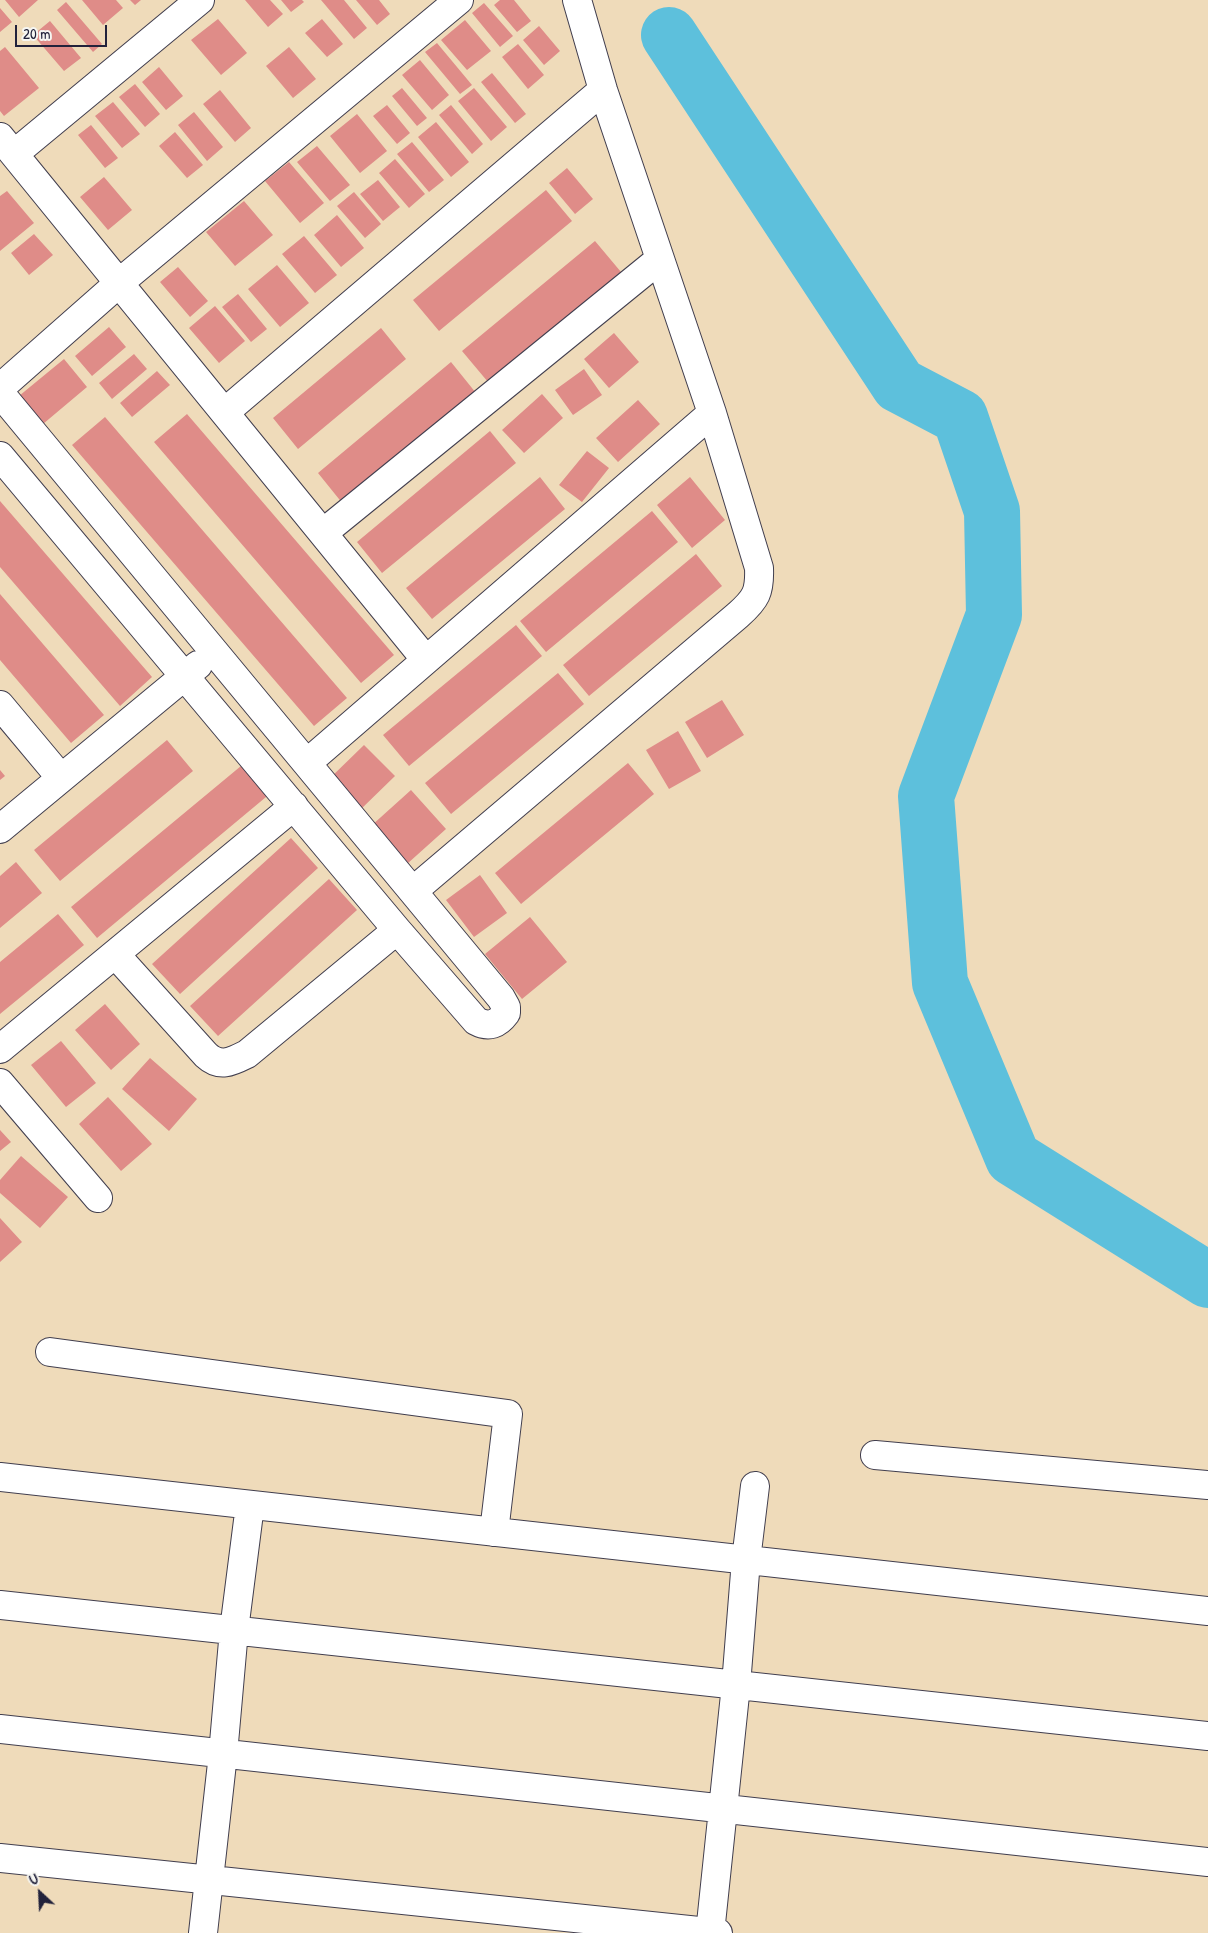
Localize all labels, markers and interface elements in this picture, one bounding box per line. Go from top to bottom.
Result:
scale bar [18,15,110,47]
text: 20 m [23,23,50,44]
north arrow [15,1868,65,1918]
text: U [26,1869,41,1889]

